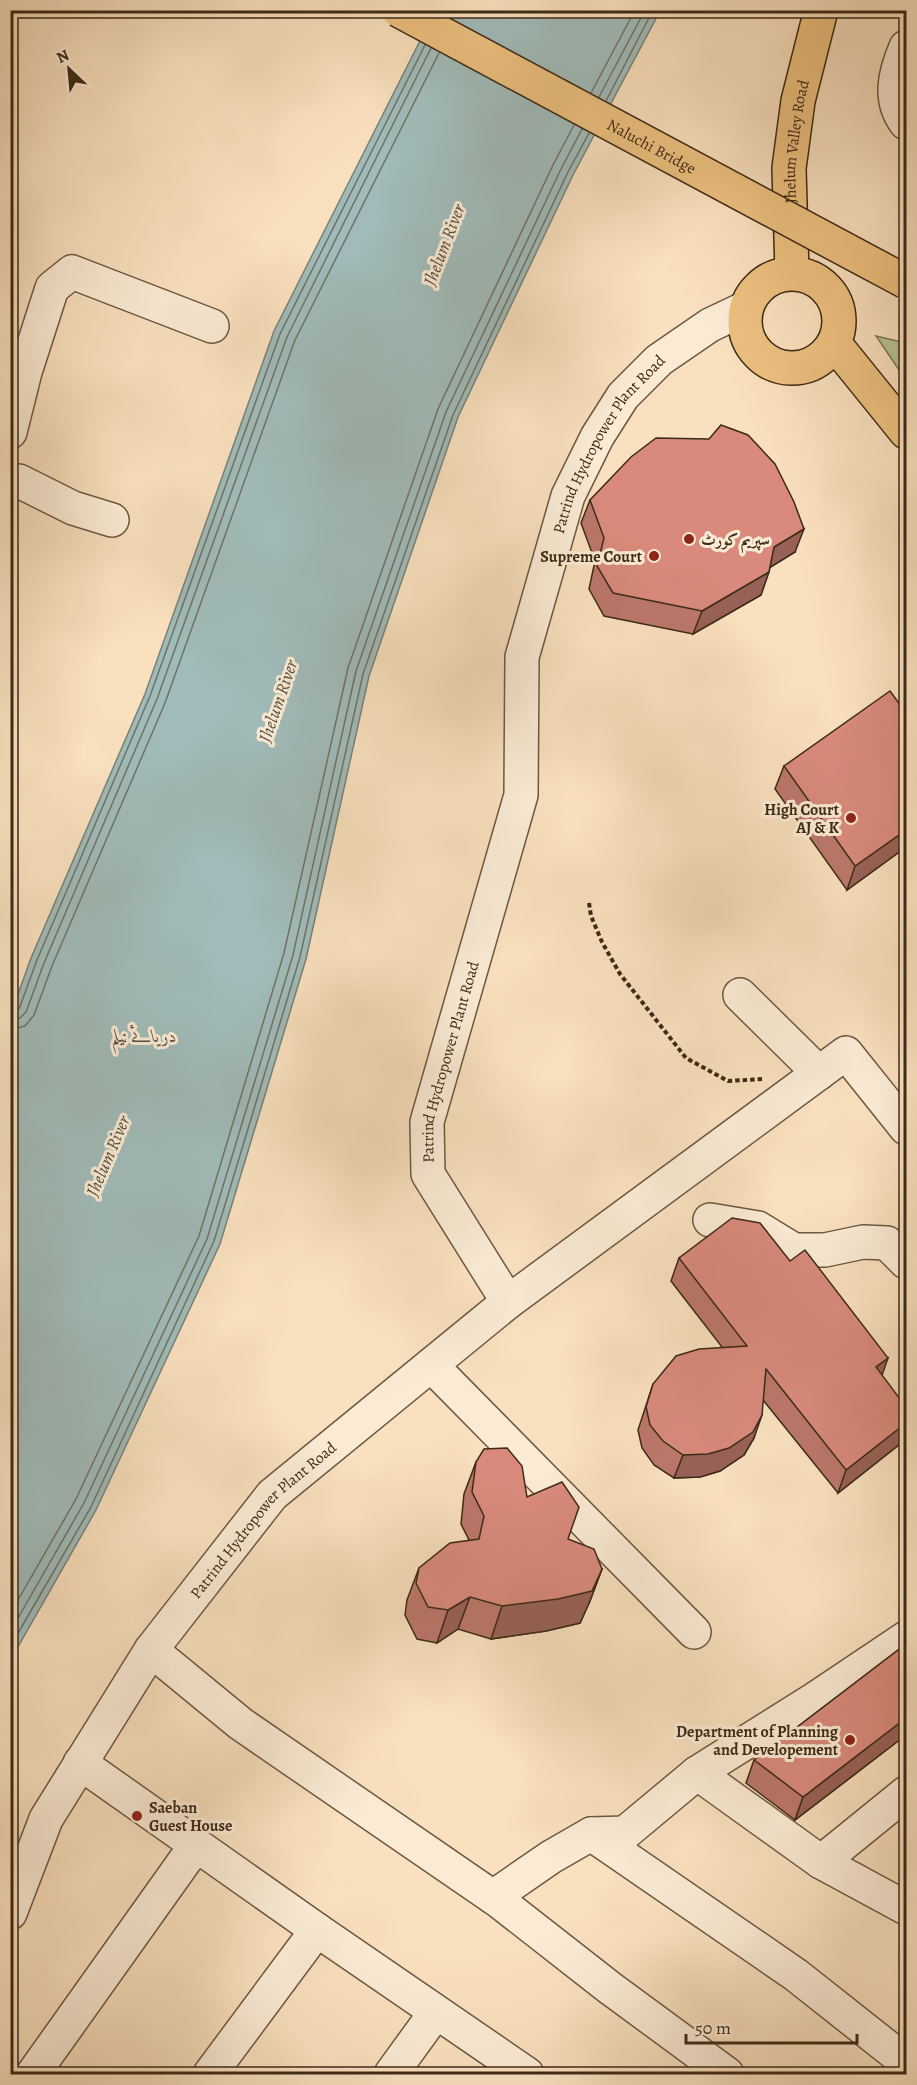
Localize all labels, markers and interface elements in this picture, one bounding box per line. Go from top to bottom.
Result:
north arrow [39,39,99,99]
text: N [53,44,73,69]
street label: Jhelum Valley Road [779,77,815,204]
street label: Naluchi Bridge [603,114,700,180]
water label: Jhelum River [417,200,471,290]
street label: Patrind Hydropower Plant Road [548,350,671,536]
place label: سپریم کورٹ [701,529,770,554]
marker: سپریم کورٹ [682,532,696,546]
place label: Supreme Court [540,546,643,568]
marker: Supreme Court [647,549,661,563]
water label: Jhelum River [252,656,304,746]
place label: High Court AJ & K [764,799,840,839]
marker: High Court AJ & K [844,811,858,825]
street label: Patrind Hydropower Plant Road [417,958,485,1163]
water label: دریائے نیلم [111,1024,177,1054]
water label: Jhelum River [80,1111,136,1201]
street label: Patrind Hydropower Plant Road [185,1437,342,1603]
place label: Department of Planning and Developement [676,1721,839,1761]
marker: Department of Planning and Developement [843,1733,857,1747]
place label: Saeban Guest House [149,1797,233,1837]
marker: Saeban Guest House [130,1809,144,1823]
scale bar [686,2007,857,2045]
text: 50 m [695,2016,731,2040]

